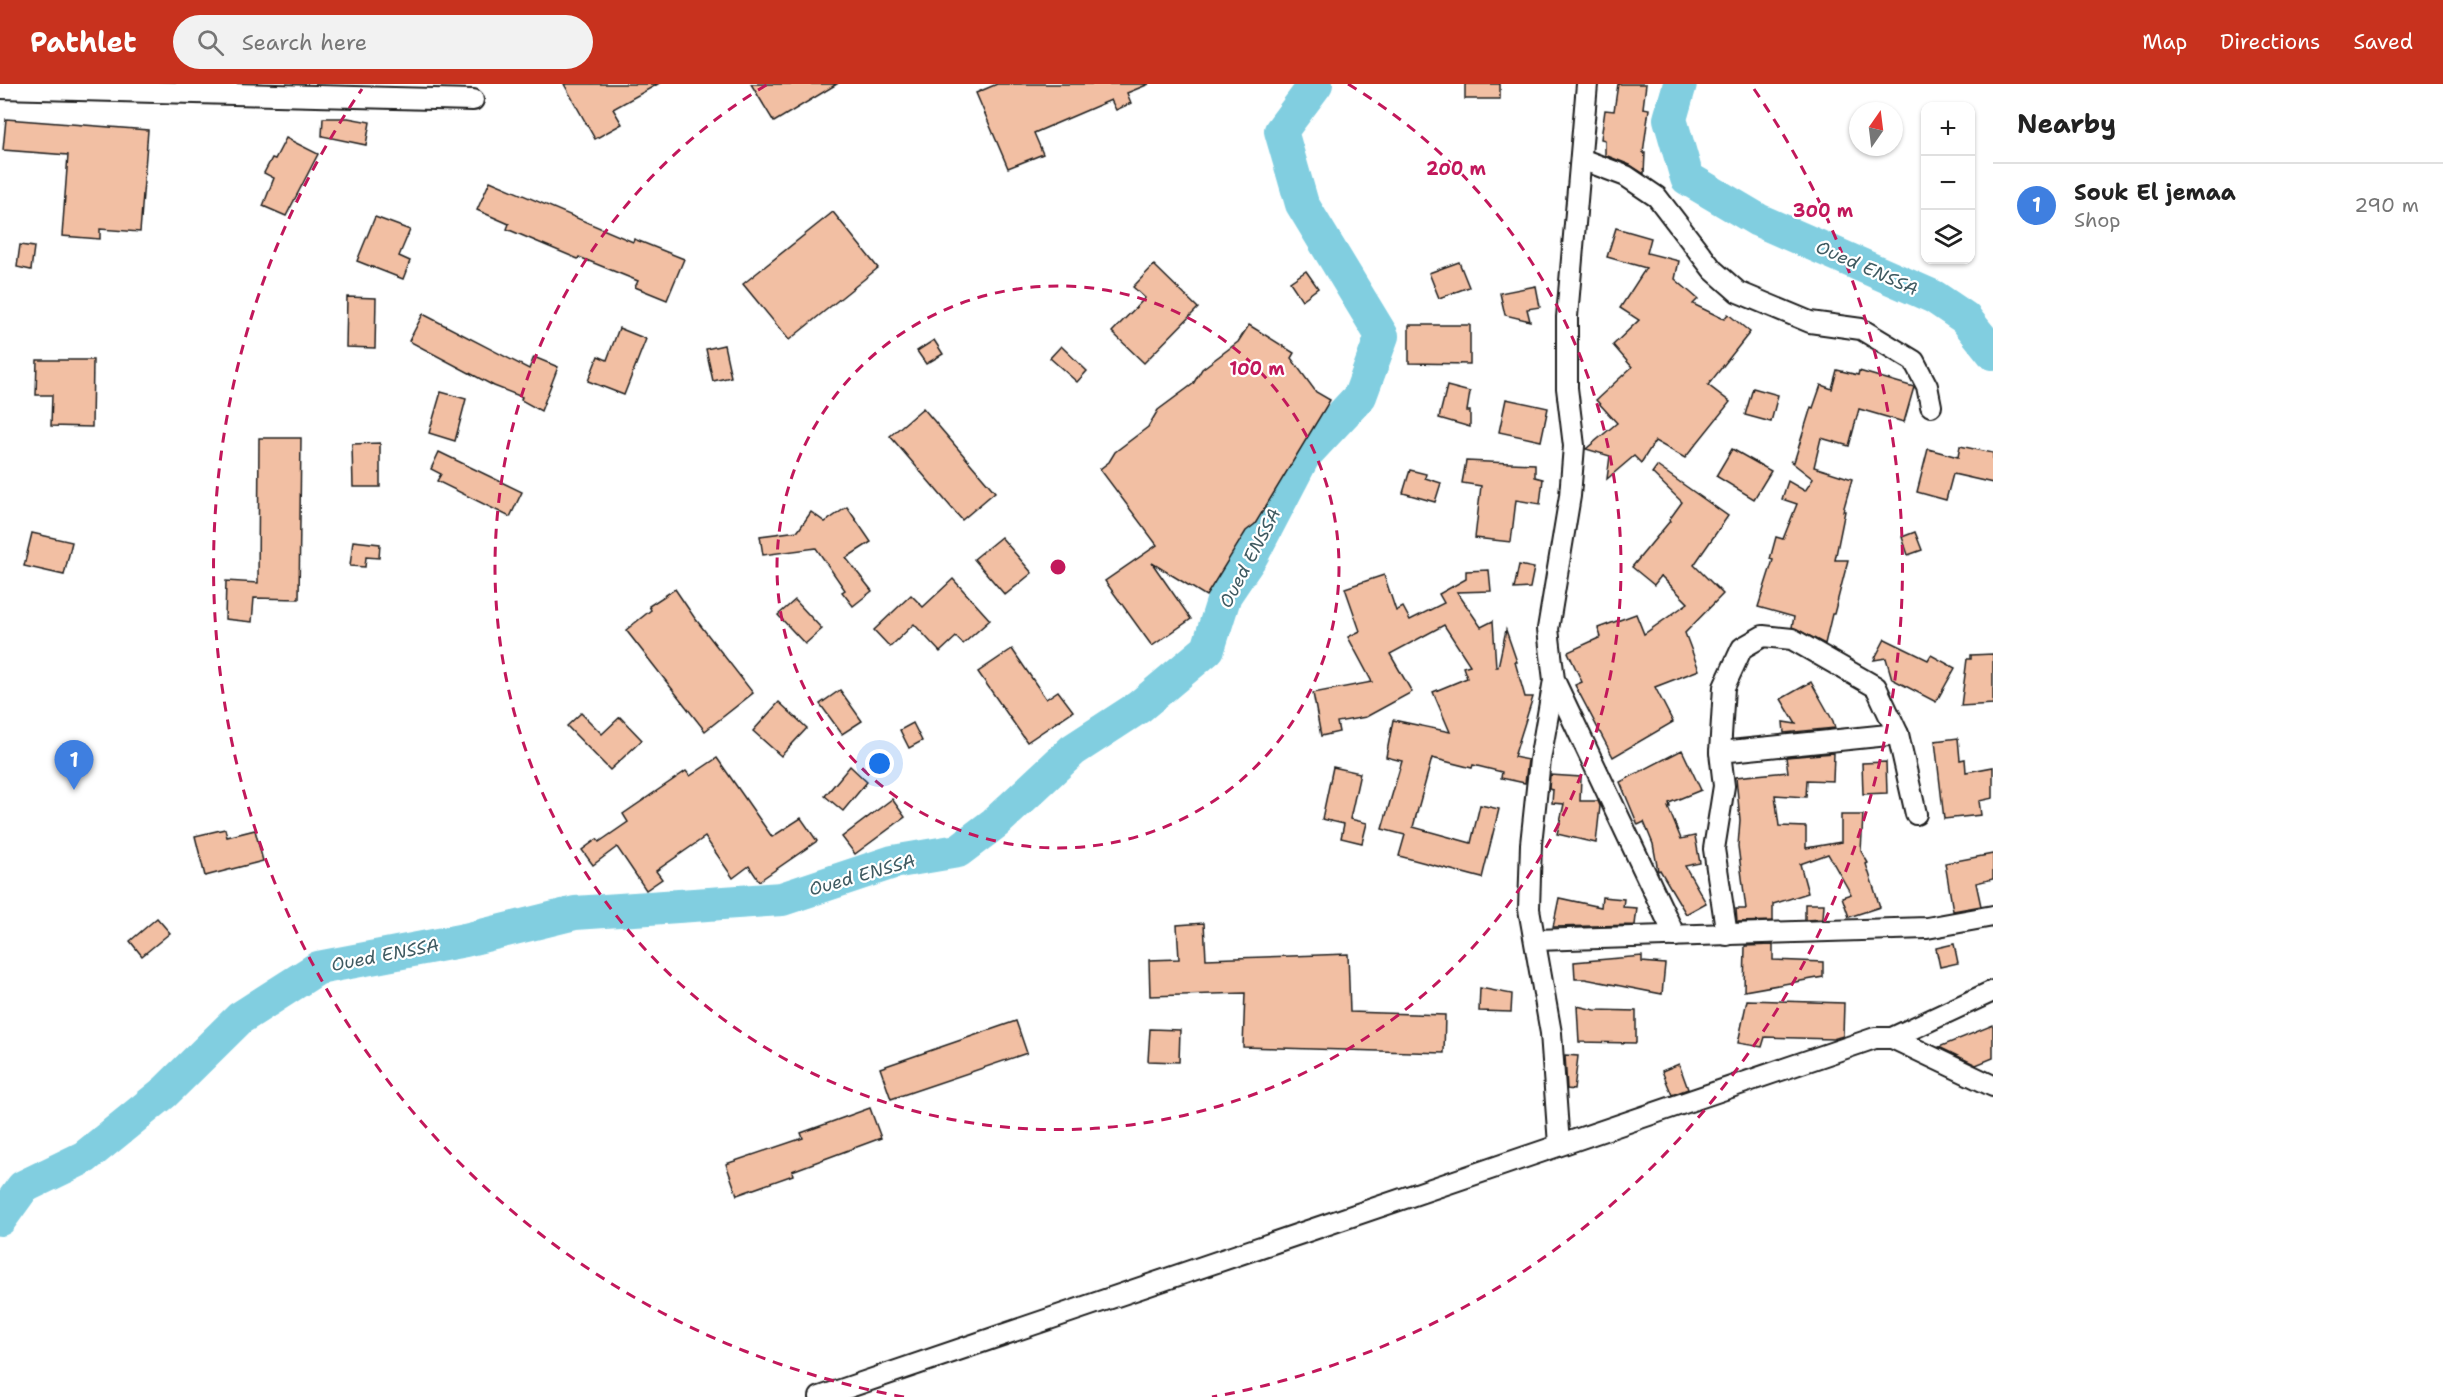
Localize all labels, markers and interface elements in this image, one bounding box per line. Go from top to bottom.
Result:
search box [173,15,593,69]
text: Pathlet [30,23,137,61]
icon: search [194,26,227,59]
text: Search here [242,28,367,57]
text: Map [2142,28,2187,56]
text: Directions [2220,28,2320,56]
text: Saved [2353,28,2413,56]
north arrow [1849,102,1903,156]
map controls [1921,102,1975,264]
button: + [1921,102,1975,156]
text: Nearby [2017,106,2116,141]
button: − [1921,156,1975,210]
text: 200 m [1426,157,1487,181]
text: Souk El jemaa [2074,178,2236,207]
text: 1 [2032,192,2041,218]
text: 290 m [2354,192,2419,218]
text: 300 m [1793,199,1854,223]
text: Shop [2074,207,2121,233]
button: layers [1921,210,1975,264]
water label: Oued ENSSA [1812,235,1922,301]
text: 100 m [1229,357,1285,381]
water label: Oued ENSSA [1214,504,1286,612]
centre of rings [1048,557,1068,577]
pin: 1 [54,740,94,790]
your location [865,749,894,778]
water label: Oued ENSSA [806,848,918,902]
water label: Oued ENSSA [329,933,441,977]

